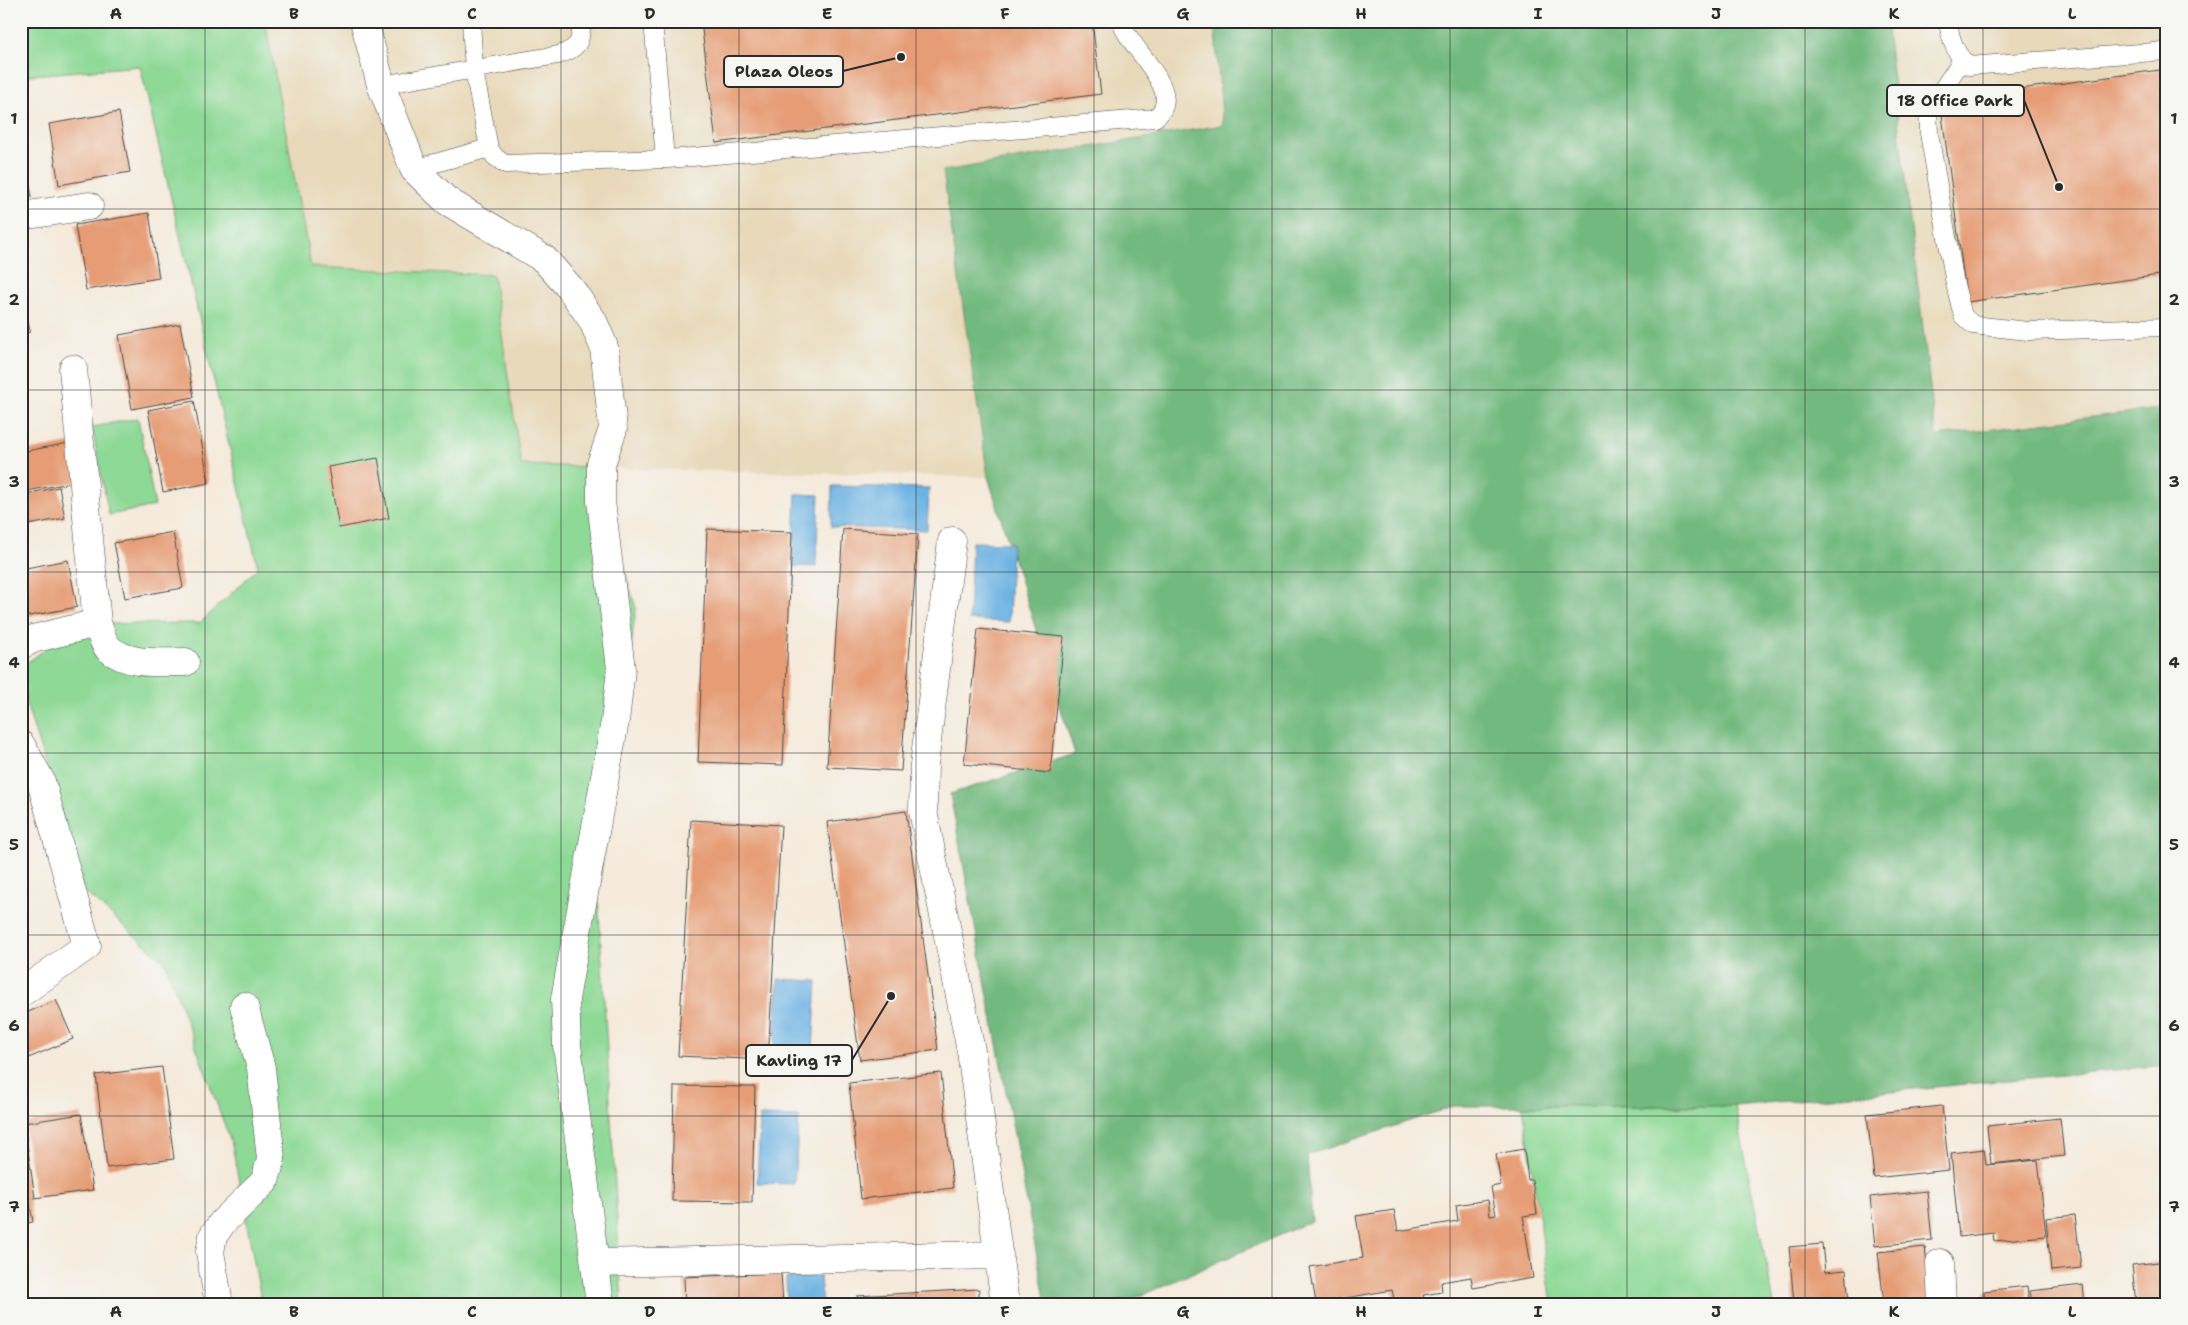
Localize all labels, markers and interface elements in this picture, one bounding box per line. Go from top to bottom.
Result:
text: A [110,3,122,24]
text: B [289,3,299,24]
text: C [467,3,477,24]
text: D [644,3,656,24]
text: E [822,3,832,24]
text: F [1000,3,1010,24]
text: G [1177,3,1190,24]
text: H [1355,3,1367,24]
text: I [1534,3,1543,24]
text: J [1711,3,1721,24]
text: K [1889,3,1900,24]
text: L [2068,3,2077,24]
callout: Plaza Oleos [724,56,843,87]
text: Plaza Oleos [735,61,833,82]
callout: 18 Office Park [1887,85,2024,116]
text: 18 Office Park [1897,90,2013,111]
text: 1 [10,108,18,129]
text: 1 [2170,108,2178,129]
text: 2 [8,289,20,310]
text: 2 [2168,289,2180,310]
text: 3 [8,471,20,492]
text: 3 [2168,471,2180,492]
text: 4 [8,652,20,673]
text: 4 [2168,652,2180,673]
text: 5 [9,834,19,855]
text: 5 [2169,834,2179,855]
text: 6 [8,1015,20,1036]
text: 6 [2168,1015,2180,1036]
callout: Kavling 17 [746,1045,852,1076]
text: Kavling 17 [756,1050,842,1071]
text: 7 [8,1196,20,1217]
text: 7 [2168,1196,2180,1217]
text: A [110,1301,122,1322]
text: B [289,1301,299,1322]
text: C [467,1301,477,1322]
text: D [644,1301,656,1322]
text: E [822,1301,832,1322]
text: F [1000,1301,1010,1322]
text: G [1177,1301,1190,1322]
text: H [1355,1301,1367,1322]
text: I [1534,1301,1543,1322]
text: J [1711,1301,1721,1322]
text: K [1889,1301,1900,1322]
text: L [2068,1301,2077,1322]

